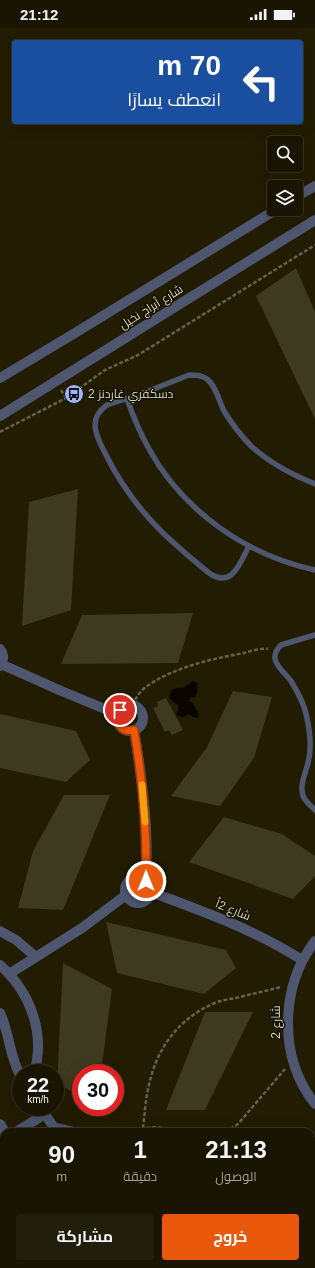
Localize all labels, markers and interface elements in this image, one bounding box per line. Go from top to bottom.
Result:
text: 21:12 [20,6,58,23]
text: 70 m [157,50,221,81]
icon: left [235,56,287,108]
text: انعطف يسارًا [127,90,221,110]
map controls [267,136,303,216]
button: search [267,136,303,172]
button: layers [267,180,303,216]
street label: شارع أبراج نخيل [116,281,186,333]
bus stop icon: دسكفري غاردنز 2 [63,383,85,405]
place label: دسكفري غاردنز 2 [88,387,174,404]
pin [103,693,137,727]
icon: arrive [109,699,131,721]
position arrow [125,860,167,902]
street label: شارع 2أ [213,896,253,924]
street label: شارع 2 [269,1005,284,1039]
speed limit sign: 30 [72,1064,124,1116]
text: 22 [27,1074,49,1096]
text: km/h [27,1094,49,1105]
text: 1 [133,1136,147,1163]
text: 21:13 [205,1136,267,1163]
text: 90 [48,1141,75,1168]
text: m [56,1169,67,1184]
text: دقيقة [123,1169,157,1184]
text: الوصول [215,1169,257,1184]
button: مشاركة [16,1214,154,1260]
button: خروج [162,1214,299,1260]

